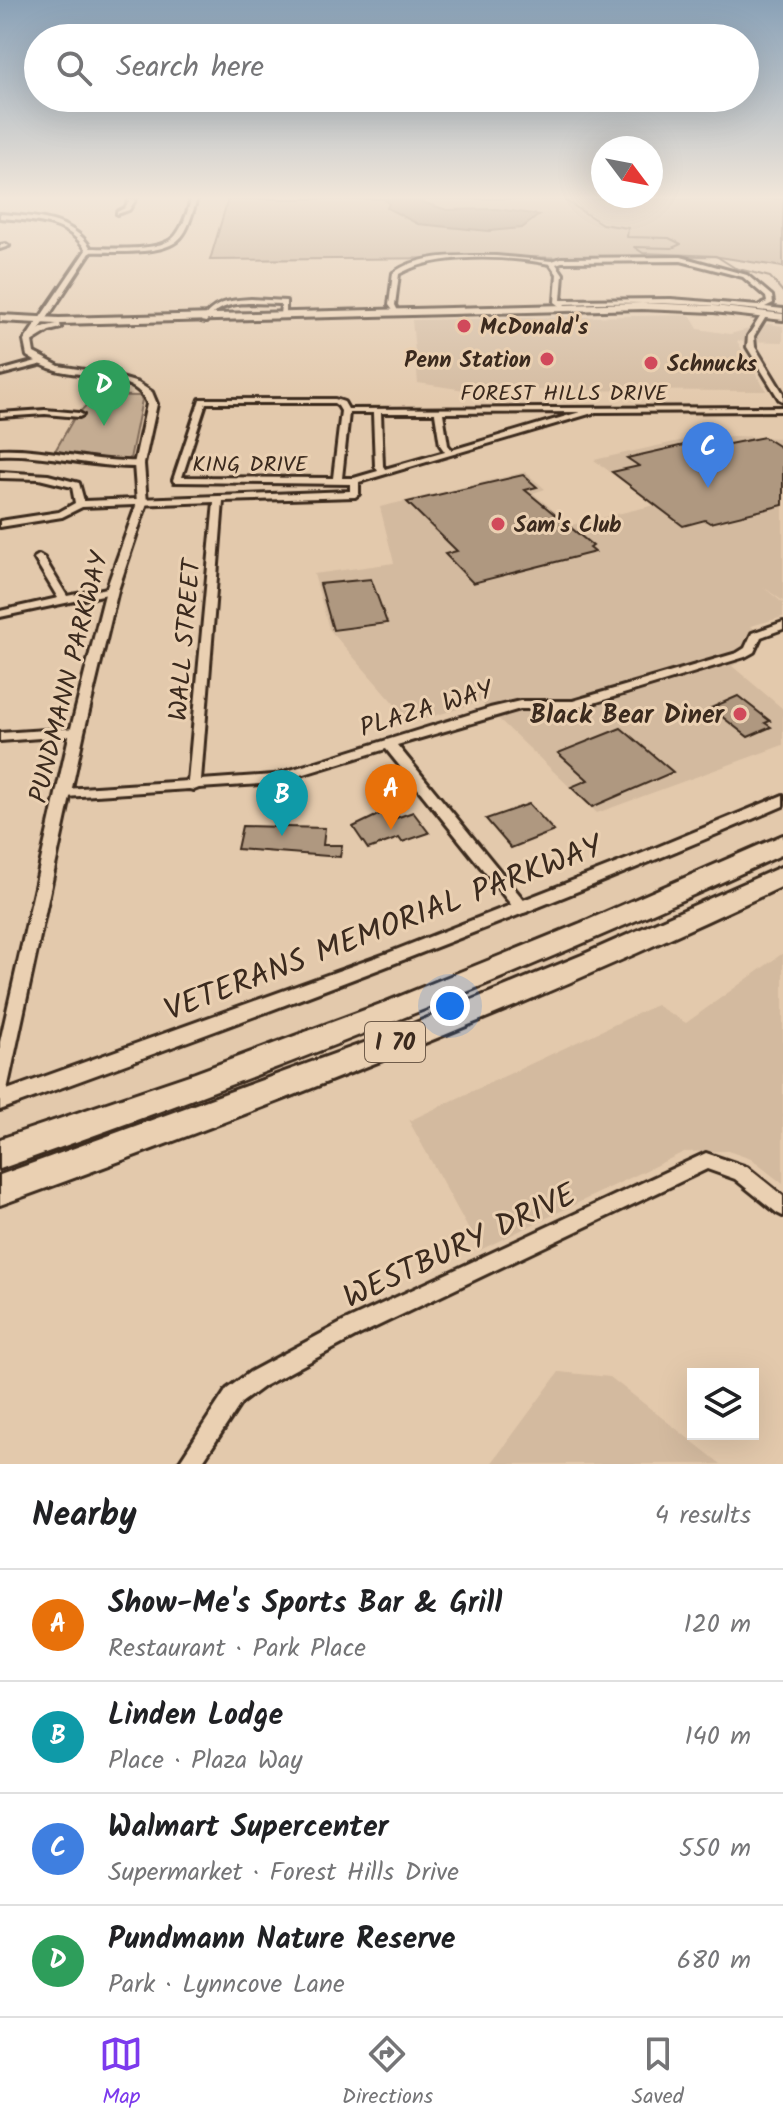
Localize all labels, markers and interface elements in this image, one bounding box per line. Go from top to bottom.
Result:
search box [24,24,759,112]
text: Search here [116,44,264,92]
icon: search [52,46,96,90]
north arrow [591,136,663,208]
place label: McDonald's [480,311,589,346]
marker: McDonald's [455,317,473,335]
place label: Penn Station [404,344,531,379]
place label: Schnucks [667,348,758,383]
marker: Penn Station [538,350,556,368]
marker: Schnucks [642,354,660,372]
pin: D [78,360,130,426]
street label: FOREST HILLS DRIVE [460,377,669,412]
pin: C [682,422,734,488]
street label: KING DRIVE [192,448,309,483]
place label: Sam's Club [514,509,622,544]
marker: Sam's Club [489,515,507,533]
street label: PUNDMANN PARKWAY [18,546,122,808]
street label: WALL STREET [158,555,214,723]
street label: PLAZA WAY [355,669,500,750]
place label: Black Bear Diner [530,695,726,737]
marker: Black Bear Diner [731,705,749,723]
pin: A [365,764,417,830]
pin: B [256,770,308,836]
street label: VETERANS MEMORIAL PARKWAY [157,822,612,1037]
your location [430,986,470,1026]
road number: I 70 [365,1022,425,1062]
street label: WESTBURY DRIVE [335,1170,586,1324]
map controls [687,1368,759,1440]
button: layers [687,1368,759,1440]
text: Nearby [32,1489,137,1543]
text: 4 results [655,1495,751,1537]
text: Show-Me's Sports Bar & Grill [108,1580,502,1628]
text: A [50,1604,66,1646]
text: 120 m [684,1604,751,1646]
text: Restaurant · Park Place [108,1628,366,1670]
text: Linden Lodge [108,1692,283,1740]
text: B [50,1716,66,1758]
text: 140 m [684,1716,751,1758]
text: Place · Plaza Way [108,1740,302,1782]
text: Walmart Supercenter [108,1804,388,1852]
text: C [50,1828,66,1870]
text: 550 m [679,1828,751,1870]
text: Supermarket · Forest Hills Drive [108,1852,459,1894]
text: Pundmann Nature Reserve [108,1916,455,1964]
text: D [49,1940,67,1982]
text: 680 m [677,1940,751,1982]
text: Park · Lynncove Lane [108,1964,345,2006]
tab: Map [99,2032,143,2115]
tab: Directions [342,2032,433,2115]
tab: Saved [632,2032,684,2115]

